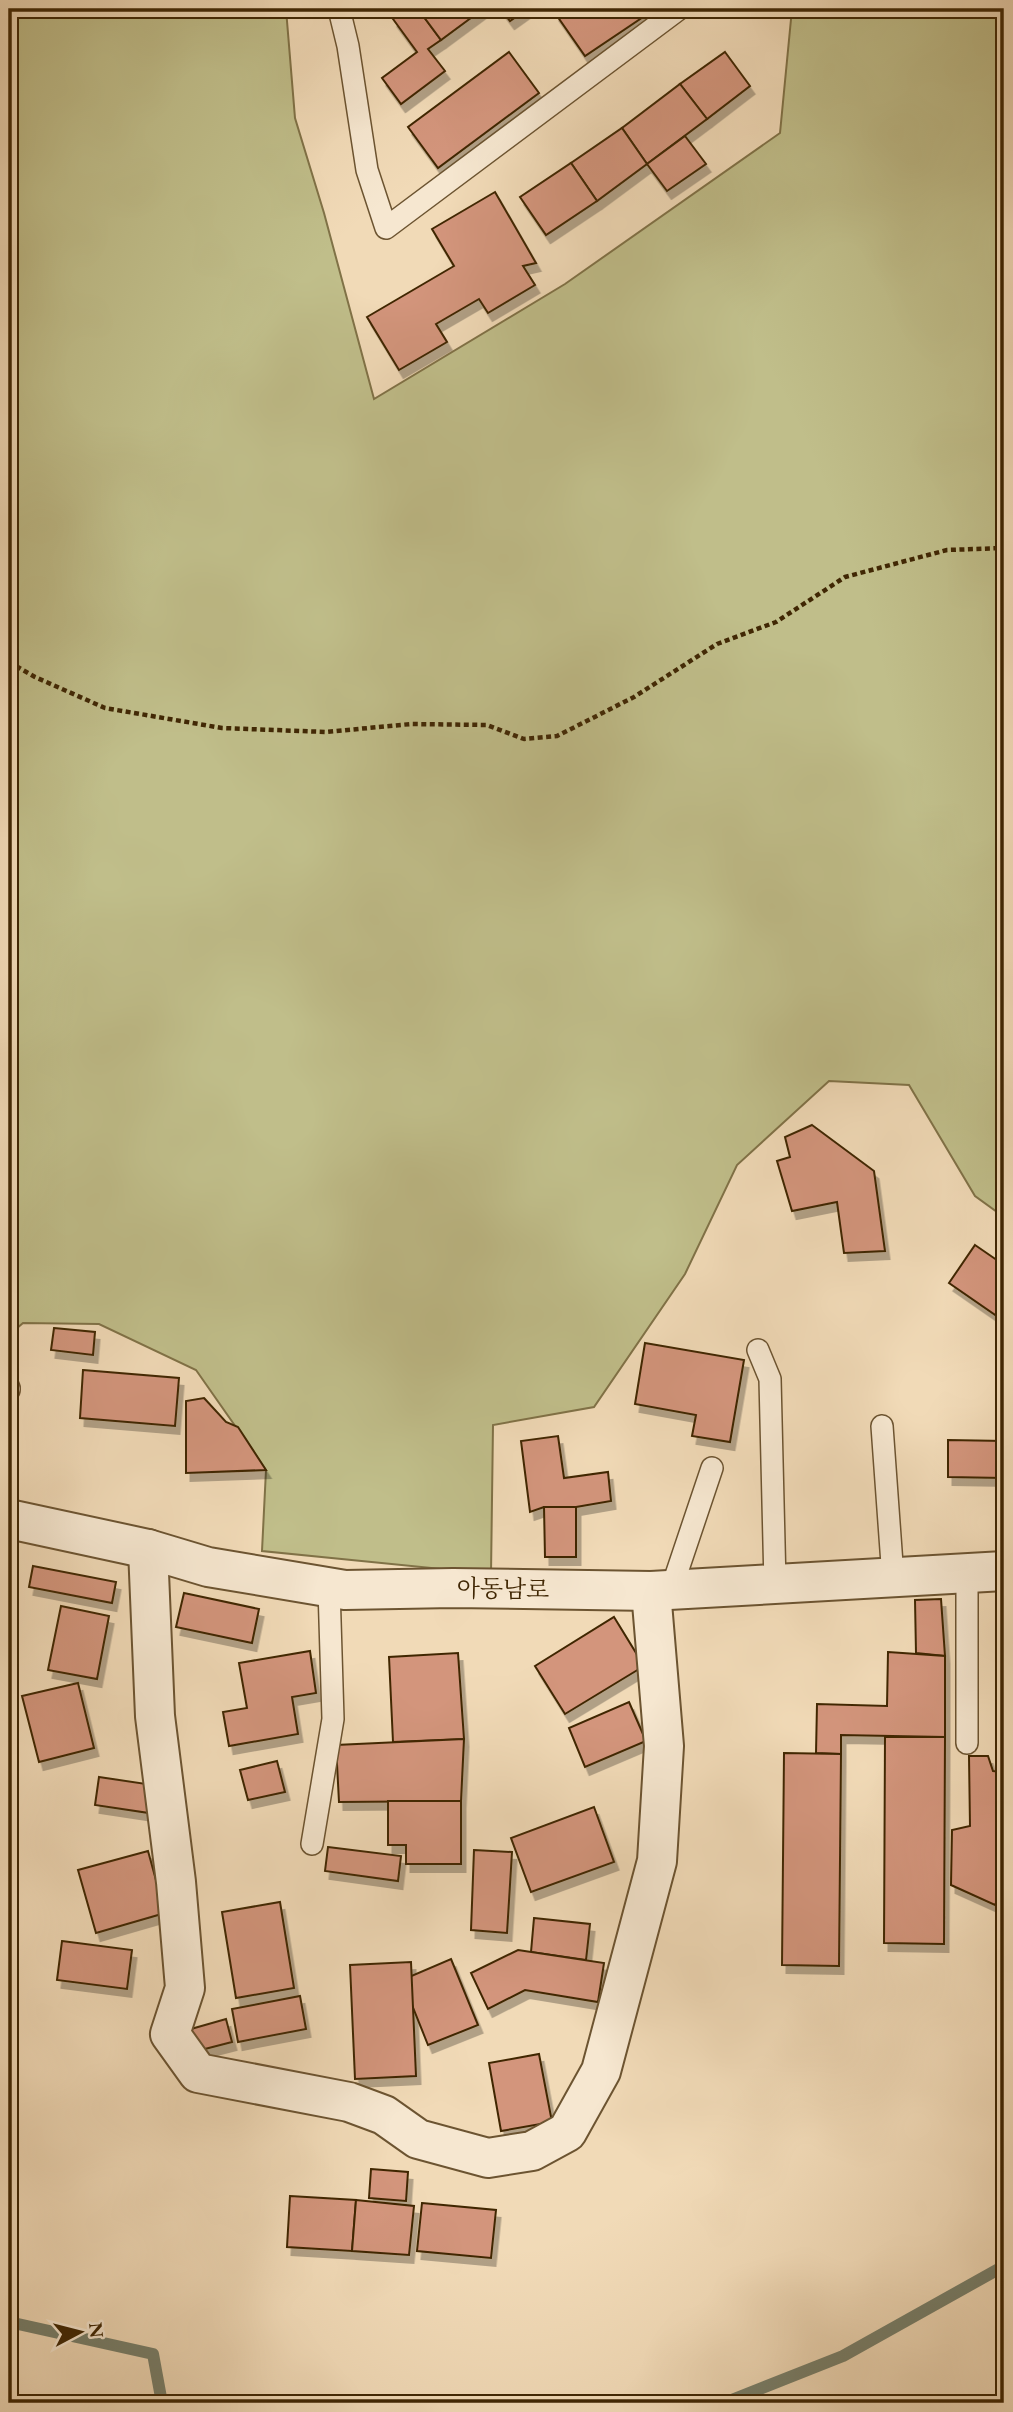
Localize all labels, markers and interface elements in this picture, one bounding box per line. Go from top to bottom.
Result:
street label: 아동남로 [456,1572,550,1605]
north arrow [46,2296,116,2366]
text: N [83,2321,110,2340]

